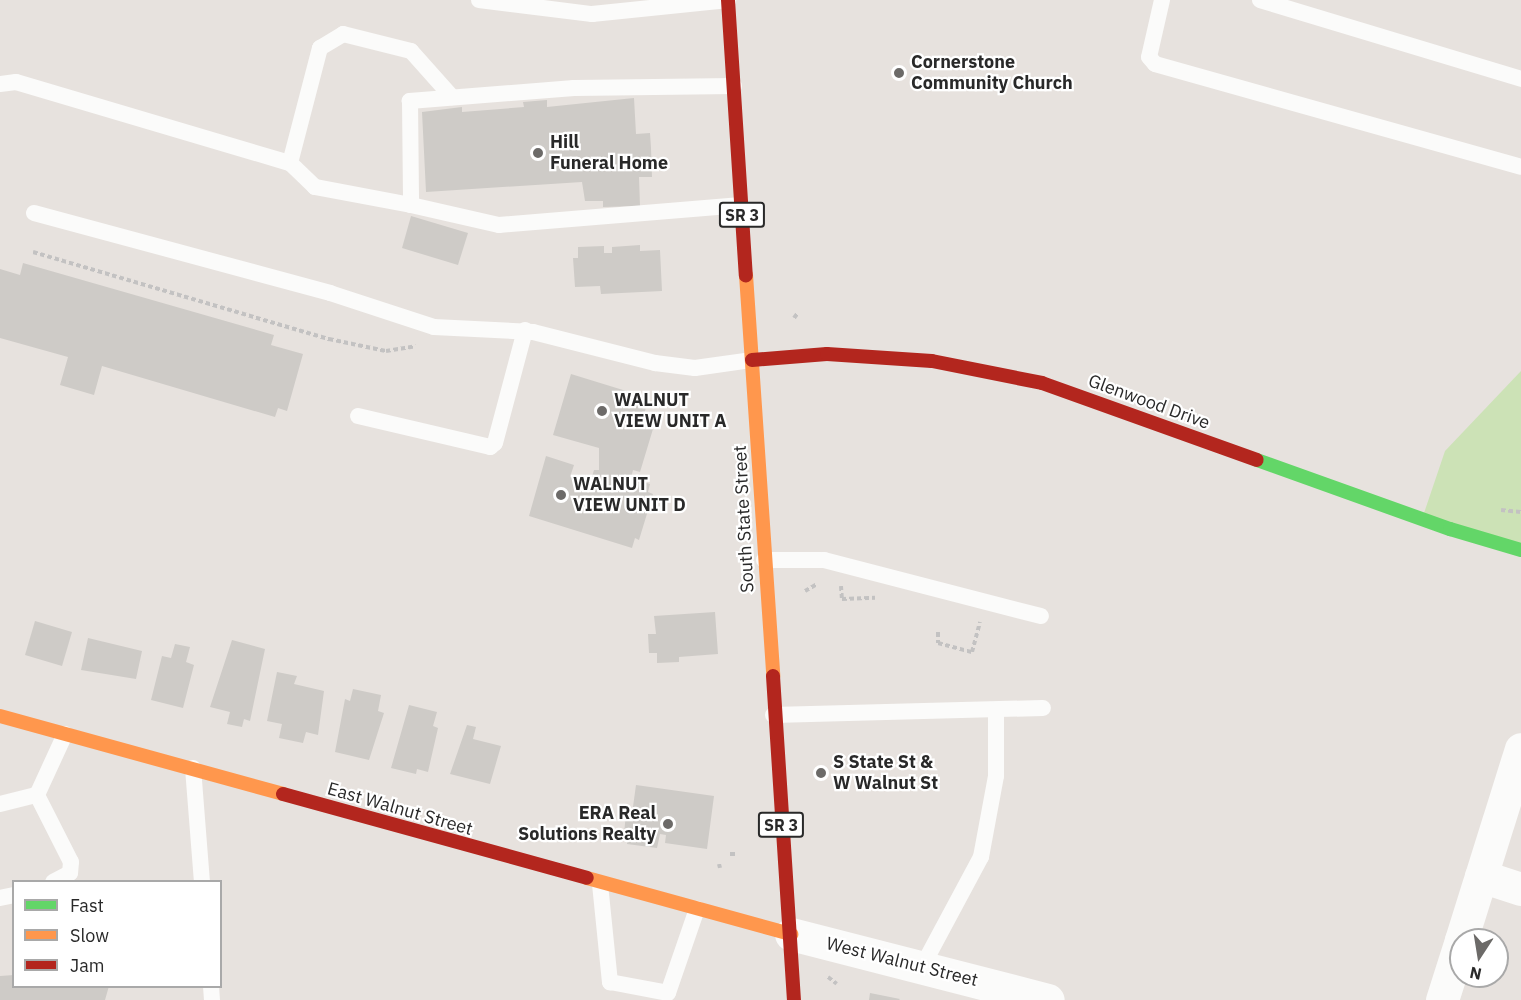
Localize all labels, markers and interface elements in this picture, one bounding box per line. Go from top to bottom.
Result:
place label: Cornerstone Community Church [911,52,1073,94]
marker: Cornerstone Community Church [892,66,906,80]
place label: Hill Funeral Home [550,132,668,174]
marker: Hill Funeral Home [531,146,545,160]
road number: SR 3 [718,202,766,228]
street label: Glenwood Drive [1085,370,1213,434]
place label: WALNUT VIEW UNIT A [614,390,726,432]
marker: WALNUT VIEW UNIT A [595,404,609,418]
street label: South State Street [729,445,759,593]
place label: WALNUT VIEW UNIT D [573,474,686,516]
marker: WALNUT VIEW UNIT D [554,488,568,502]
place label: S State St & W Walnut St [833,752,938,795]
marker: S State St & W Walnut St [814,766,828,780]
street label: East Walnut Street [325,778,475,840]
place label: ERA Real Solutions Realty [518,803,656,846]
road number: SR 3 [757,812,805,838]
marker: ERA Real Solutions Realty [661,817,675,831]
legend [12,880,222,988]
text: Fast [70,894,104,917]
text: Slow [70,924,109,947]
north arrow [1449,928,1509,988]
street label: West Walnut Street [824,933,980,991]
text: Jam [70,954,105,977]
text: N [1468,963,1483,985]

